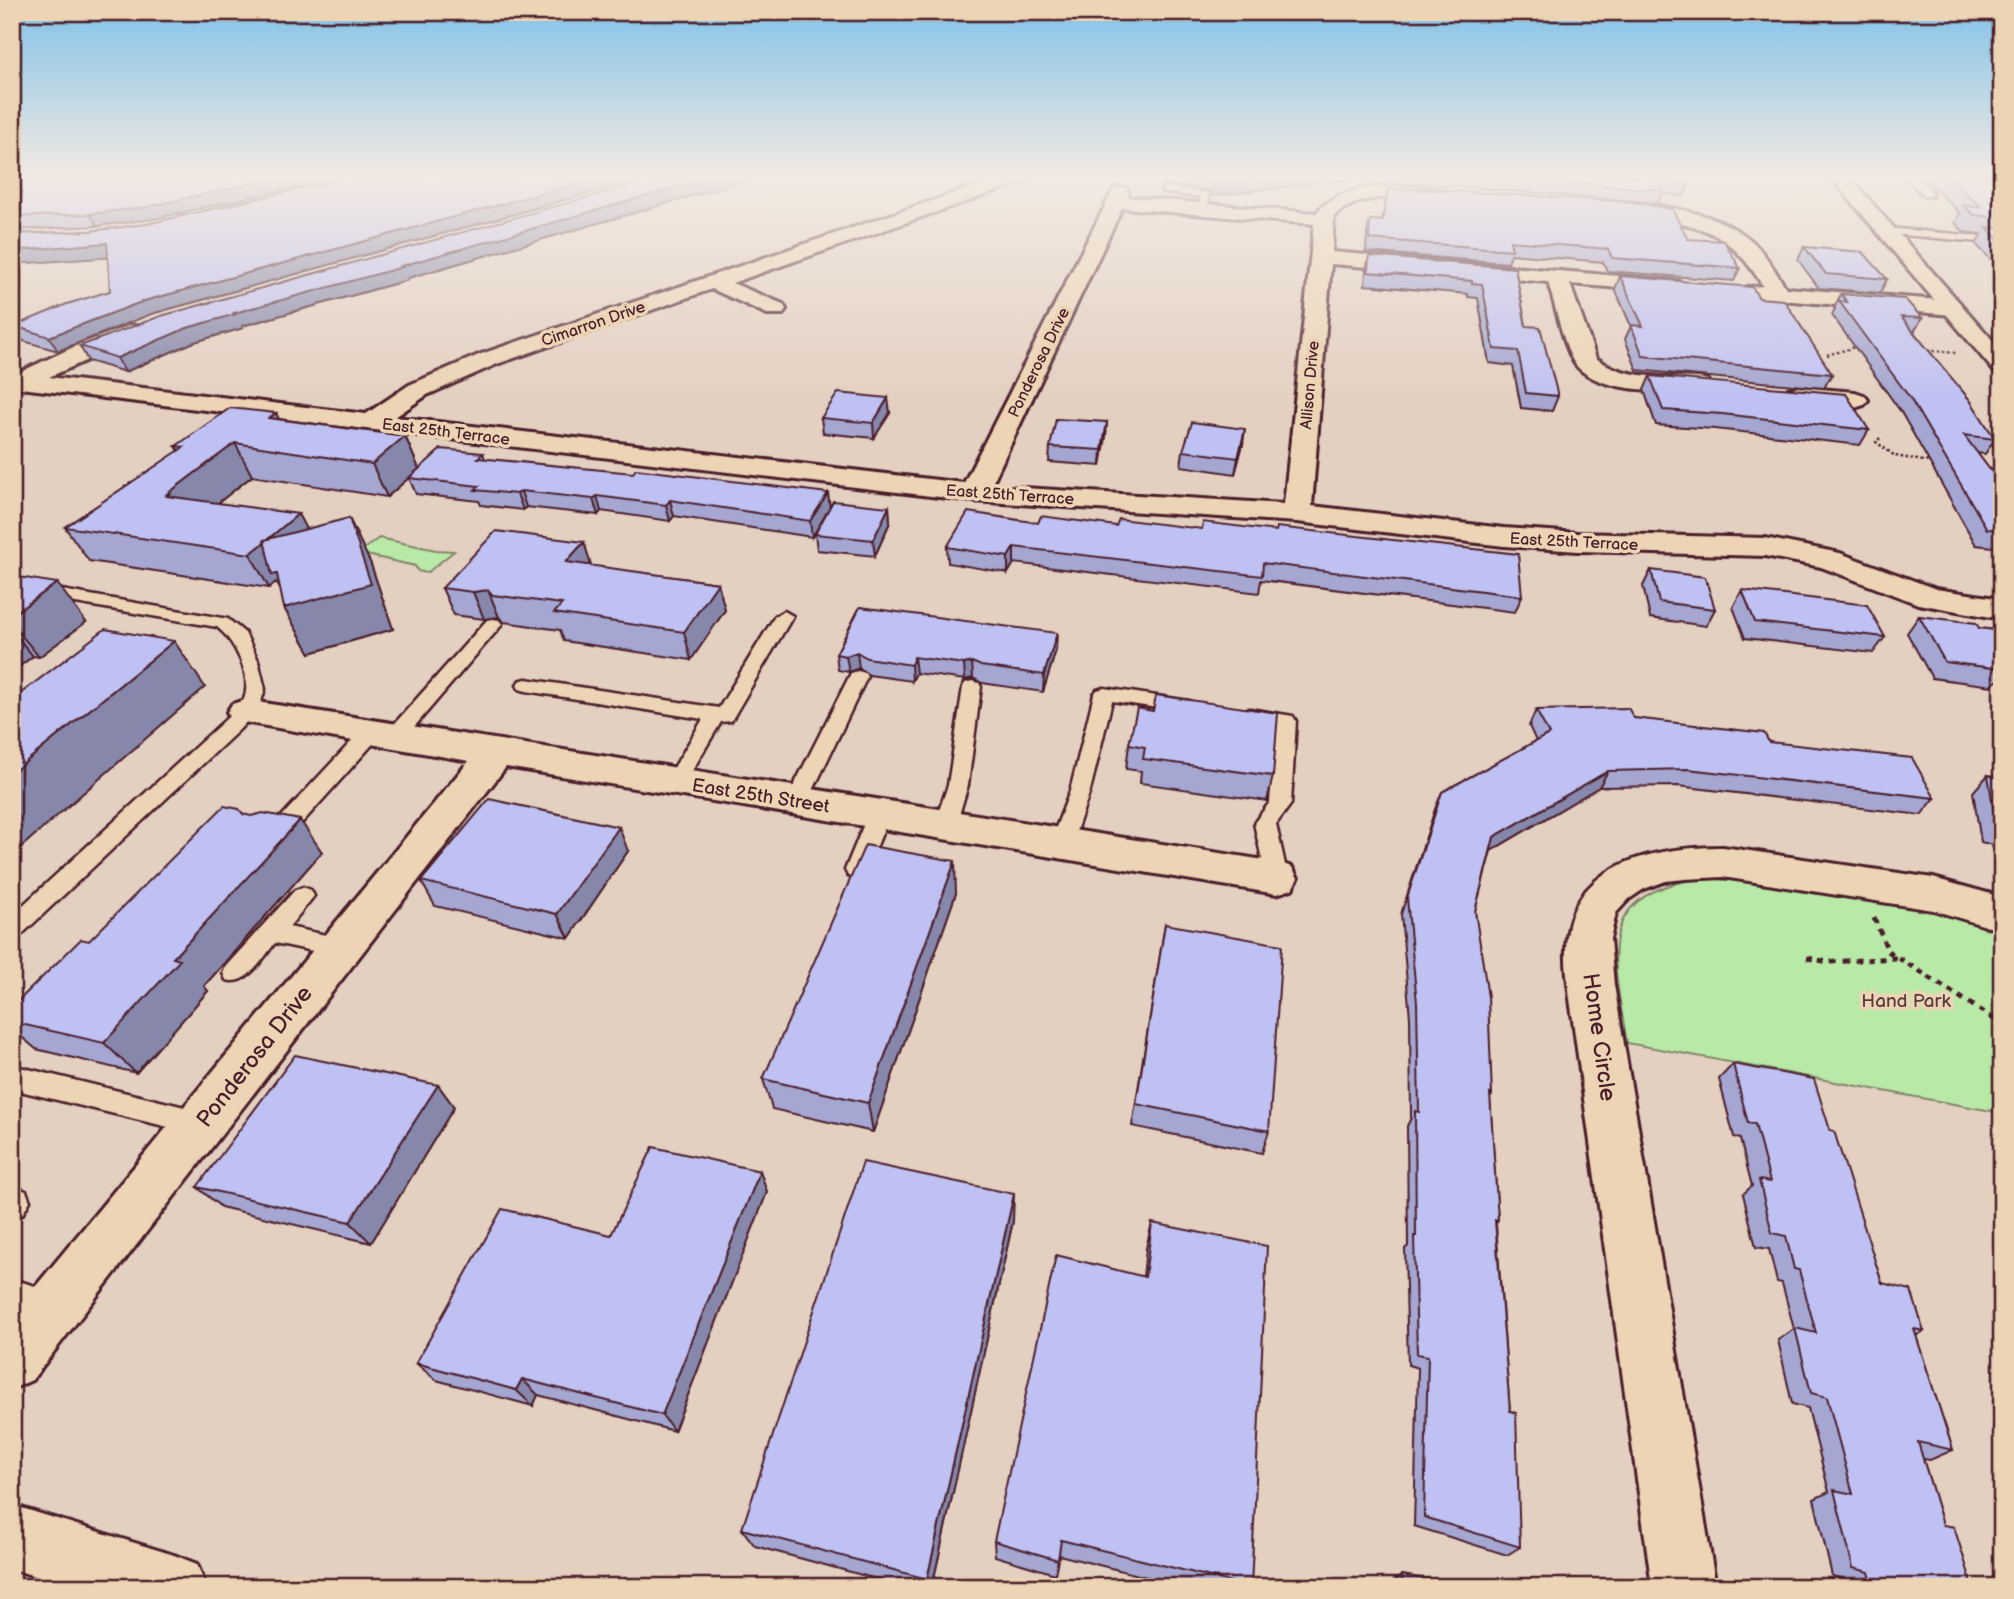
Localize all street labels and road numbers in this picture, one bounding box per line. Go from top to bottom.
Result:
street label: Cimarron Drive [539,298,648,351]
street label: Ponderosa Drive [1005,304,1074,421]
street label: Allison Drive [1297,340,1324,430]
street label: East 25th Terrace [381,415,511,450]
street label: East 25th Terrace [945,482,1075,509]
street label: East 25th Terrace [1509,530,1639,555]
street label: East 25th Street [690,774,831,819]
street label: Home Circle [1576,971,1622,1103]
street label: Ponderosa Drive [191,980,319,1133]

